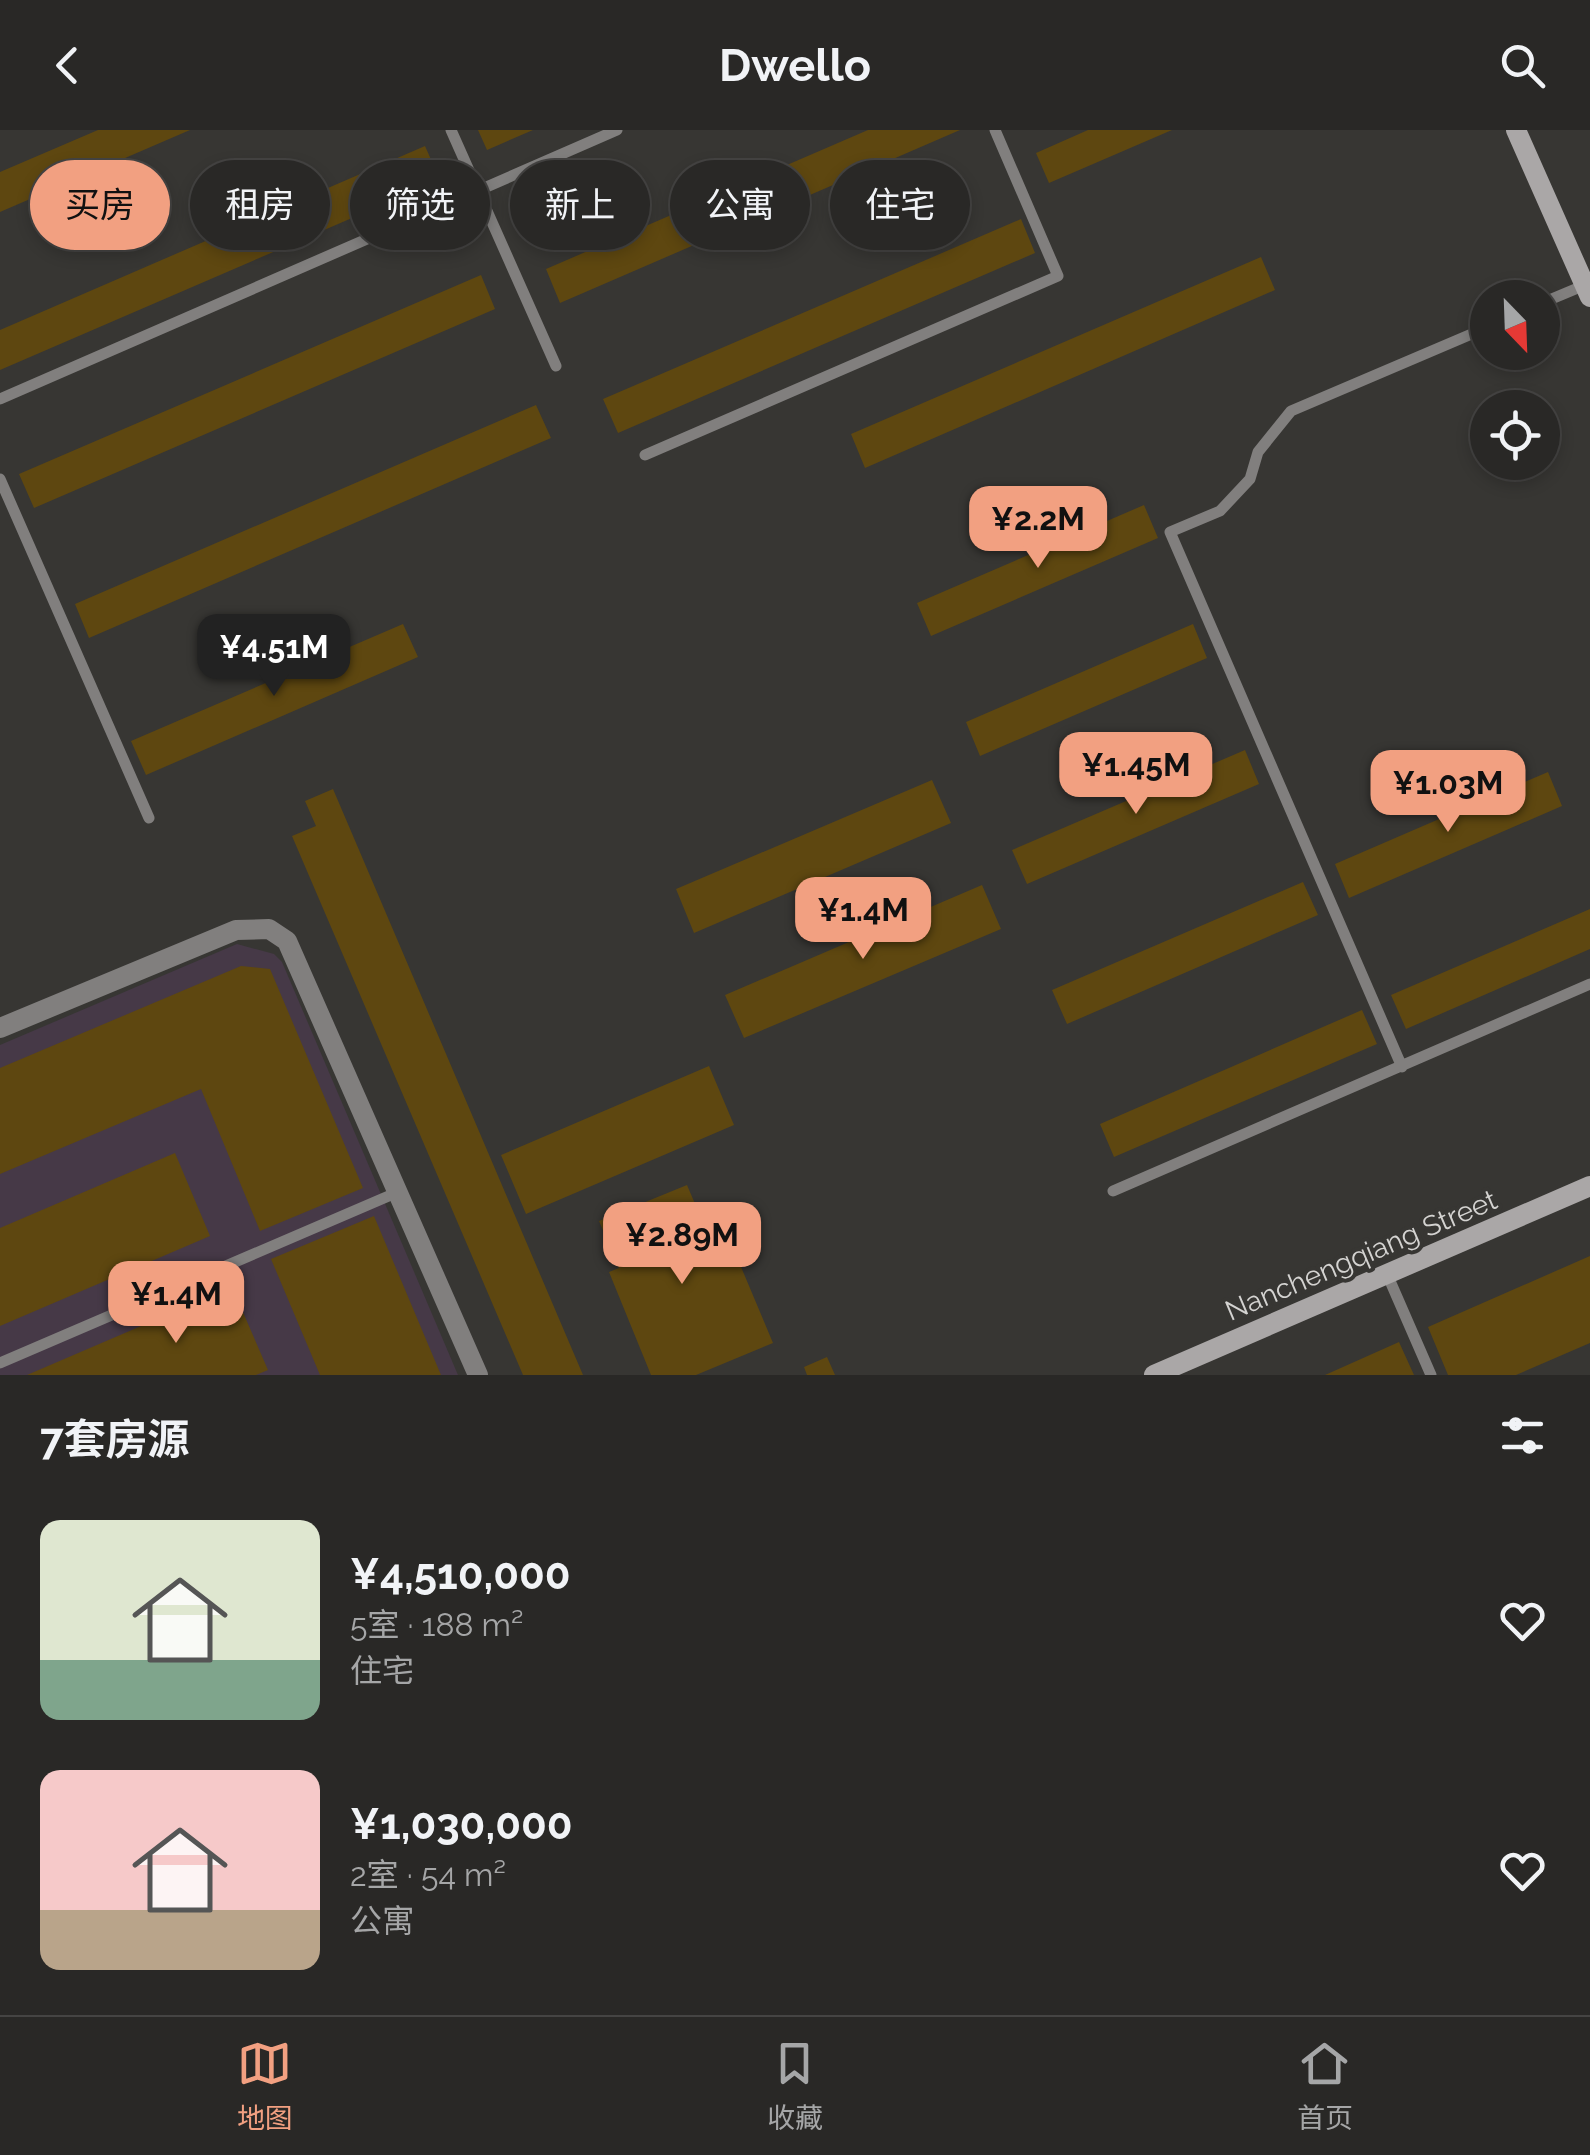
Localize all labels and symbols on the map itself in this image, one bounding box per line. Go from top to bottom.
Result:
north arrow [1470,280,1560,370]
pin: ¥2.2M [968,486,1108,571]
pin: ¥4.51M [193,614,355,699]
pin: ¥1.45M [1055,732,1217,817]
pin: ¥1.03M [1367,750,1529,835]
pin: ¥1.4M [793,877,933,962]
street label: Nanchengqiang Street [1220,1183,1503,1328]
pin: ¥2.89M [601,1202,763,1287]
pin: ¥1.4M [106,1261,246,1346]

